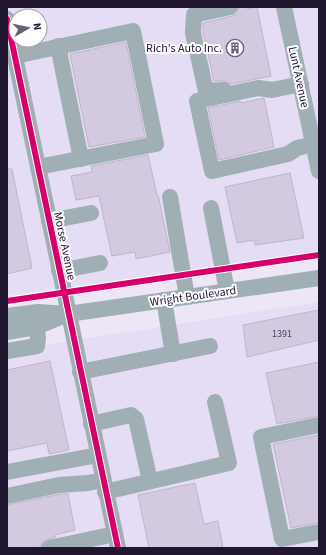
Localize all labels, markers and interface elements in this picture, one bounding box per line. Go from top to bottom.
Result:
north arrow [8,8,48,48]
text: N [29,22,45,31]
building icon: Rich's Auto Inc. [225,38,245,58]
place label: Rich's Auto Inc. [146,40,222,57]
street label: Lunt Avenue [284,45,313,109]
street label: Morse Avenue [49,210,80,282]
street label: Wright Boulevard [149,282,237,311]
house number: 1391 [272,327,292,341]

